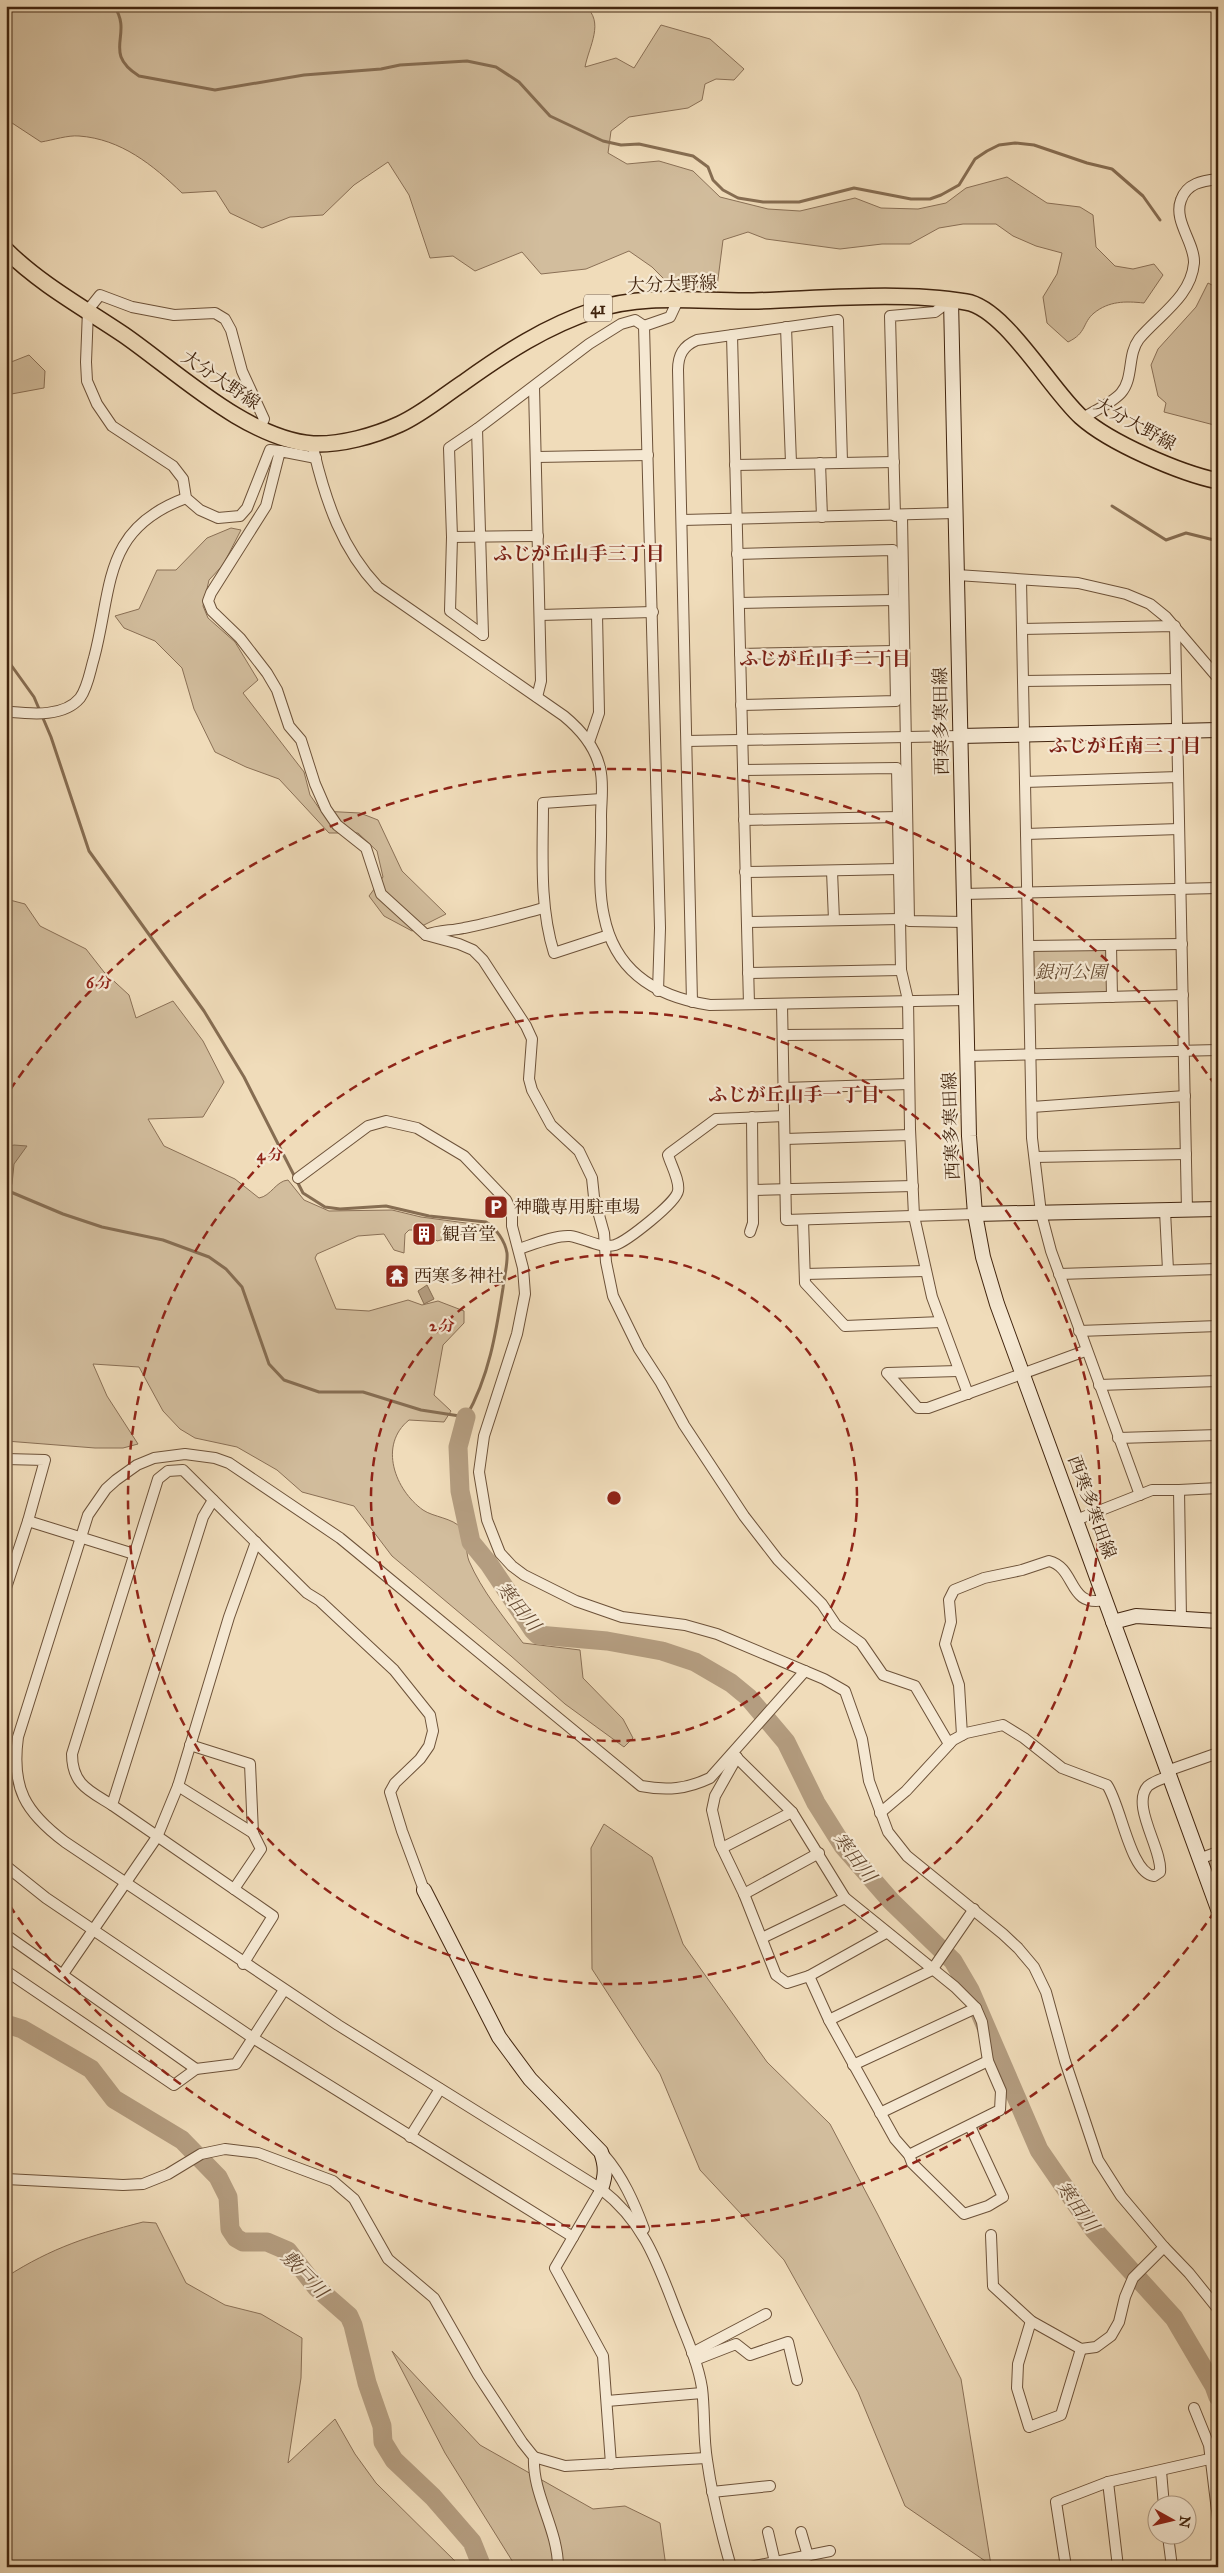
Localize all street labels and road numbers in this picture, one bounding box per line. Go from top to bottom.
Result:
street label: 大分大野線 [627,271,717,297]
road number: 41 [584,294,612,322]
street label: 大分大野線 [178,346,264,414]
street label: 大分大野線 [1090,393,1180,455]
street label: 西寒多寒田線 [929,667,953,775]
street label: 西寒多寒田線 [938,1072,964,1180]
street label: 西寒多寒田線 [1063,1452,1121,1562]

